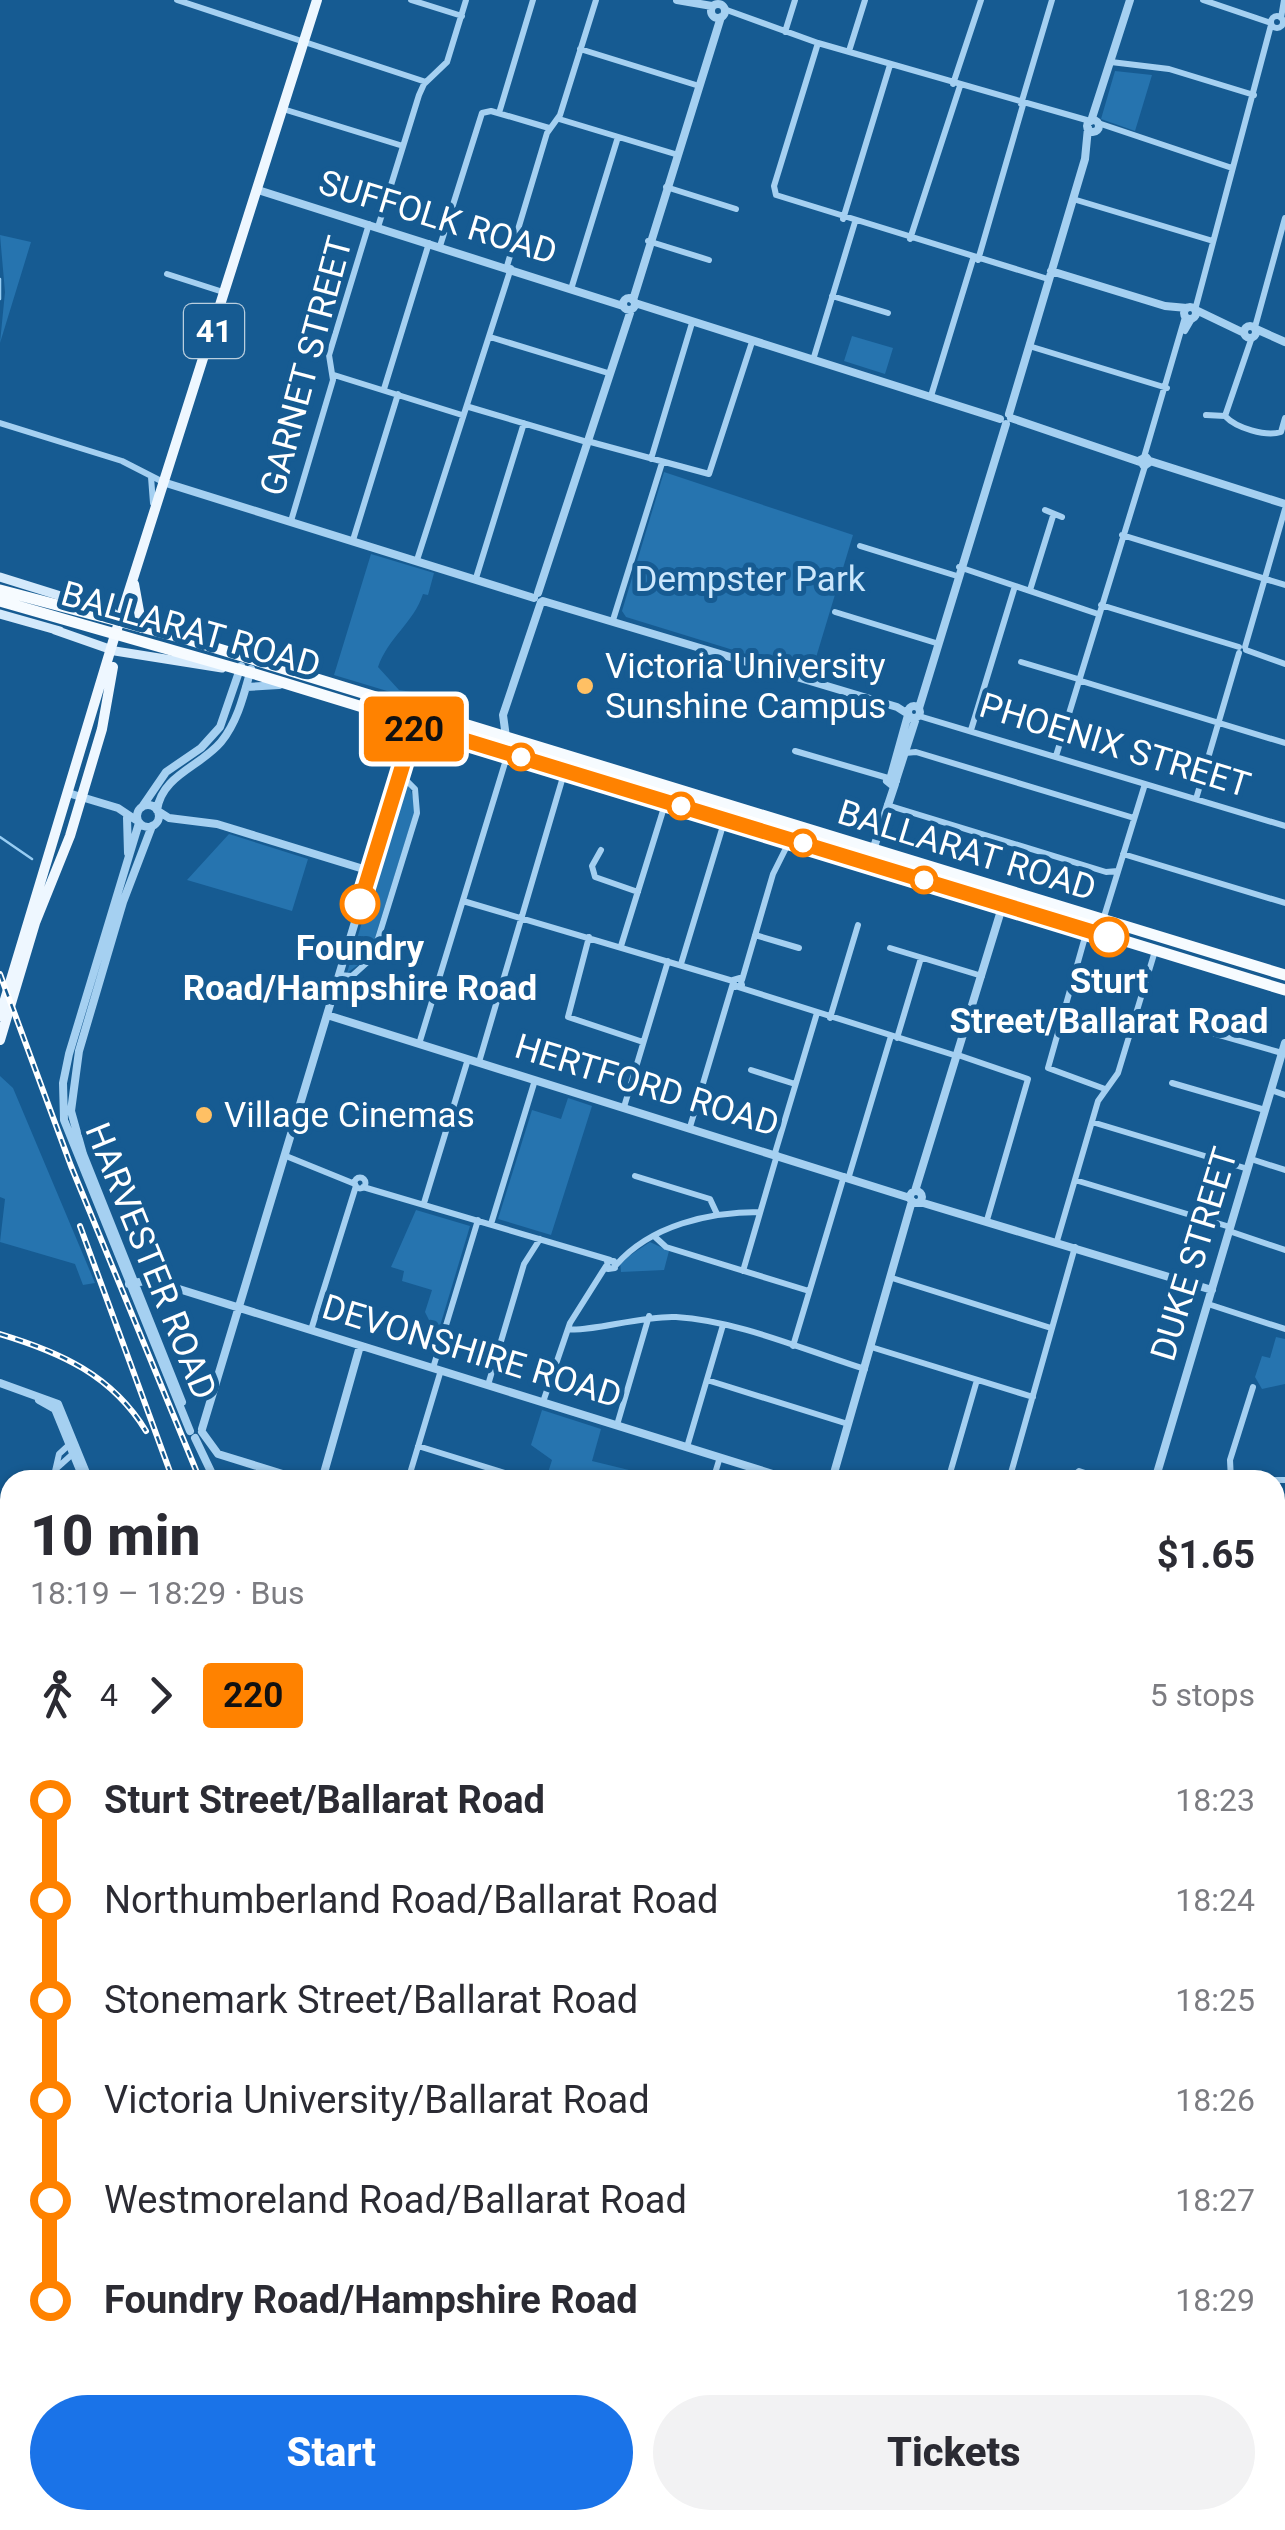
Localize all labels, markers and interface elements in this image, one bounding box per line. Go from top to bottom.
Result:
street label: SUFFOLK ROAD [314,162,562,273]
street label: GARNET STREET [252,232,361,500]
road number: 41 [184,304,244,358]
park label: Dempster Park [634,559,866,600]
street label: BALLARAT ROAD [57,573,325,686]
place label: Victoria University Sunshine Campus [605,646,886,727]
marker: Victoria University Sunshine Campus [574,675,596,697]
street label: PHOENIX STREET [975,685,1255,806]
line badge: 220 [356,696,472,762]
text: 220 [384,709,444,750]
unlabelled marker [508,744,534,770]
street label: BALLARAT ROAD [833,792,1101,909]
unlabelled marker [668,793,694,819]
unlabelled marker [790,830,816,856]
unlabelled marker [911,867,937,893]
marker: Foundry Road/Hampshire Road [341,885,379,923]
marker: Sturt Street/Ballarat Road [1090,918,1128,956]
place label: Foundry Road/Hampshire Road [183,928,537,1009]
place label: Sturt Street/Ballarat Road [950,961,1268,1042]
street label: HERTFORD ROAD [510,1026,784,1145]
place label: Village Cinemas [224,1095,475,1136]
marker: Village Cinemas [193,1104,215,1126]
street label: HARVESTER ROAD [76,1117,225,1405]
street label: DUKE STREET [1143,1143,1246,1366]
street label: DEVONSHIRE ROAD [317,1286,626,1416]
text: 10 min [30,1504,200,1568]
text: $1.65 [1157,1533,1255,1577]
text: 18:19 – 18:29 · Bus [30,1574,305,1612]
icon: walk [30,1668,85,1723]
icon: forward [133,1668,188,1723]
text: 220 [223,1675,283,1716]
text: 4 [100,1676,118,1714]
text: 5 stops [1150,1676,1255,1714]
text: Sturt Street/Ballarat Road [104,1778,545,1822]
text: 18:23 [1175,1781,1255,1819]
text: Northumberland Road/Ballarat Road [104,1878,719,1922]
text: 18:24 [1175,1881,1255,1919]
text: Stonemark Street/Ballarat Road [104,1978,638,2022]
text: 18:25 [1175,1981,1255,2019]
text: Victoria University/Ballarat Road [104,2078,650,2122]
text: 18:26 [1175,2081,1255,2119]
text: Westmoreland Road/Ballarat Road [104,2178,687,2222]
text: 18:27 [1175,2181,1255,2219]
text: Foundry Road/Hampshire Road [104,2278,638,2322]
text: 18:29 [1175,2281,1255,2319]
button: Start [30,2395,633,2510]
button: Tickets [653,2395,1255,2510]

